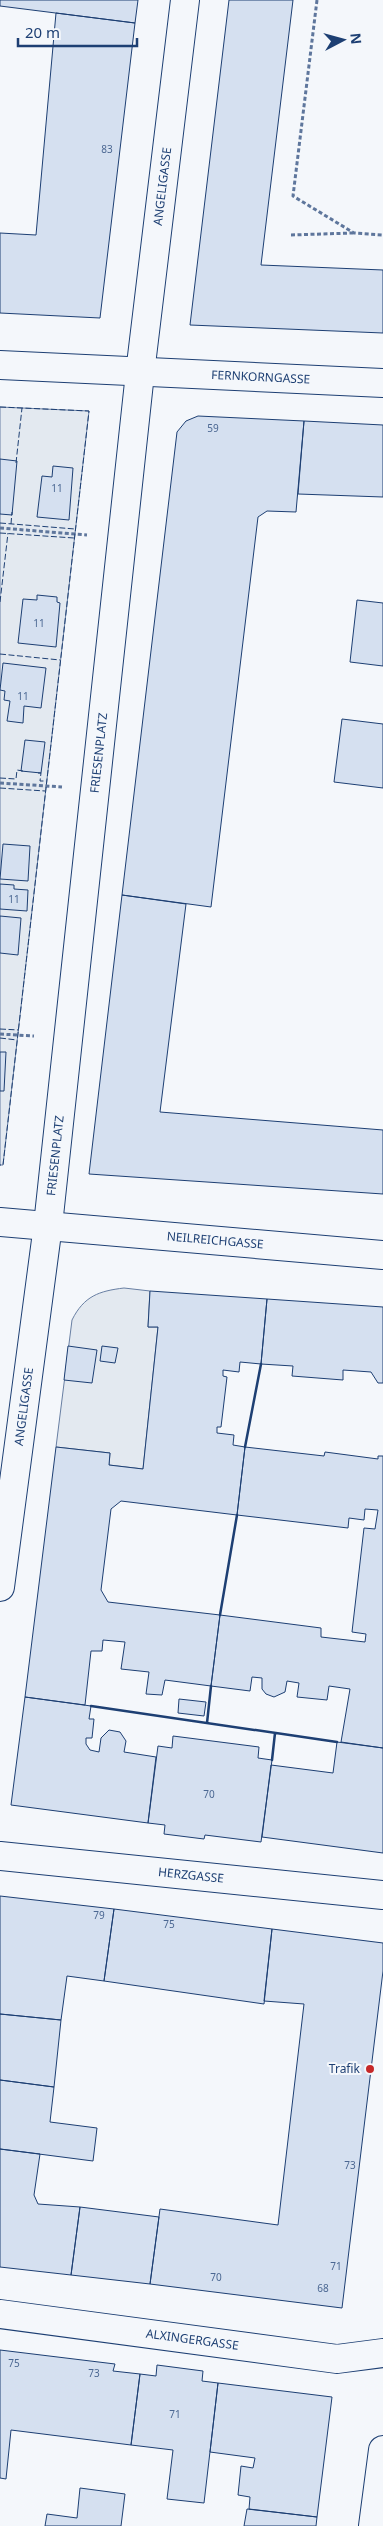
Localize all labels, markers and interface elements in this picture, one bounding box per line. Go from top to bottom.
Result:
scale bar [18,15,136,47]
north arrow [318,15,368,65]
text: 20 m [25,22,60,42]
text: N [346,32,366,45]
house number: 83 [101,142,113,156]
street label: ANGELIGASSE [149,146,175,227]
street label: FERNKORNGASSE [211,366,311,388]
house number: 59 [207,421,219,435]
house number: 11 [51,481,63,495]
house number: 11 [33,616,45,630]
house number: 11 [17,689,29,703]
street label: FRIESENPLATZ [86,712,111,794]
house number: 11 [8,892,20,906]
street label: FRIESENPLATZ [42,1114,68,1197]
street label: NEILREICHGASSE [166,1227,264,1253]
street label: ANGELIGASSE [10,1366,37,1447]
house number: 70 [203,1787,215,1801]
street label: HERZGASSE [157,1863,225,1887]
house number: 79 [93,1908,105,1922]
house number: 75 [163,1917,175,1931]
place label: Trafik [329,2060,361,2077]
marker: Trafik [364,2063,376,2075]
house number: 73 [344,2158,356,2172]
house number: 71 [330,2259,342,2273]
house number: 70 [210,2270,222,2284]
house number: 68 [317,2281,329,2295]
street label: ALXINGERGASSE [145,2325,240,2354]
house number: 75 [8,2356,20,2370]
house number: 73 [88,2366,100,2380]
house number: 71 [169,2407,181,2421]

